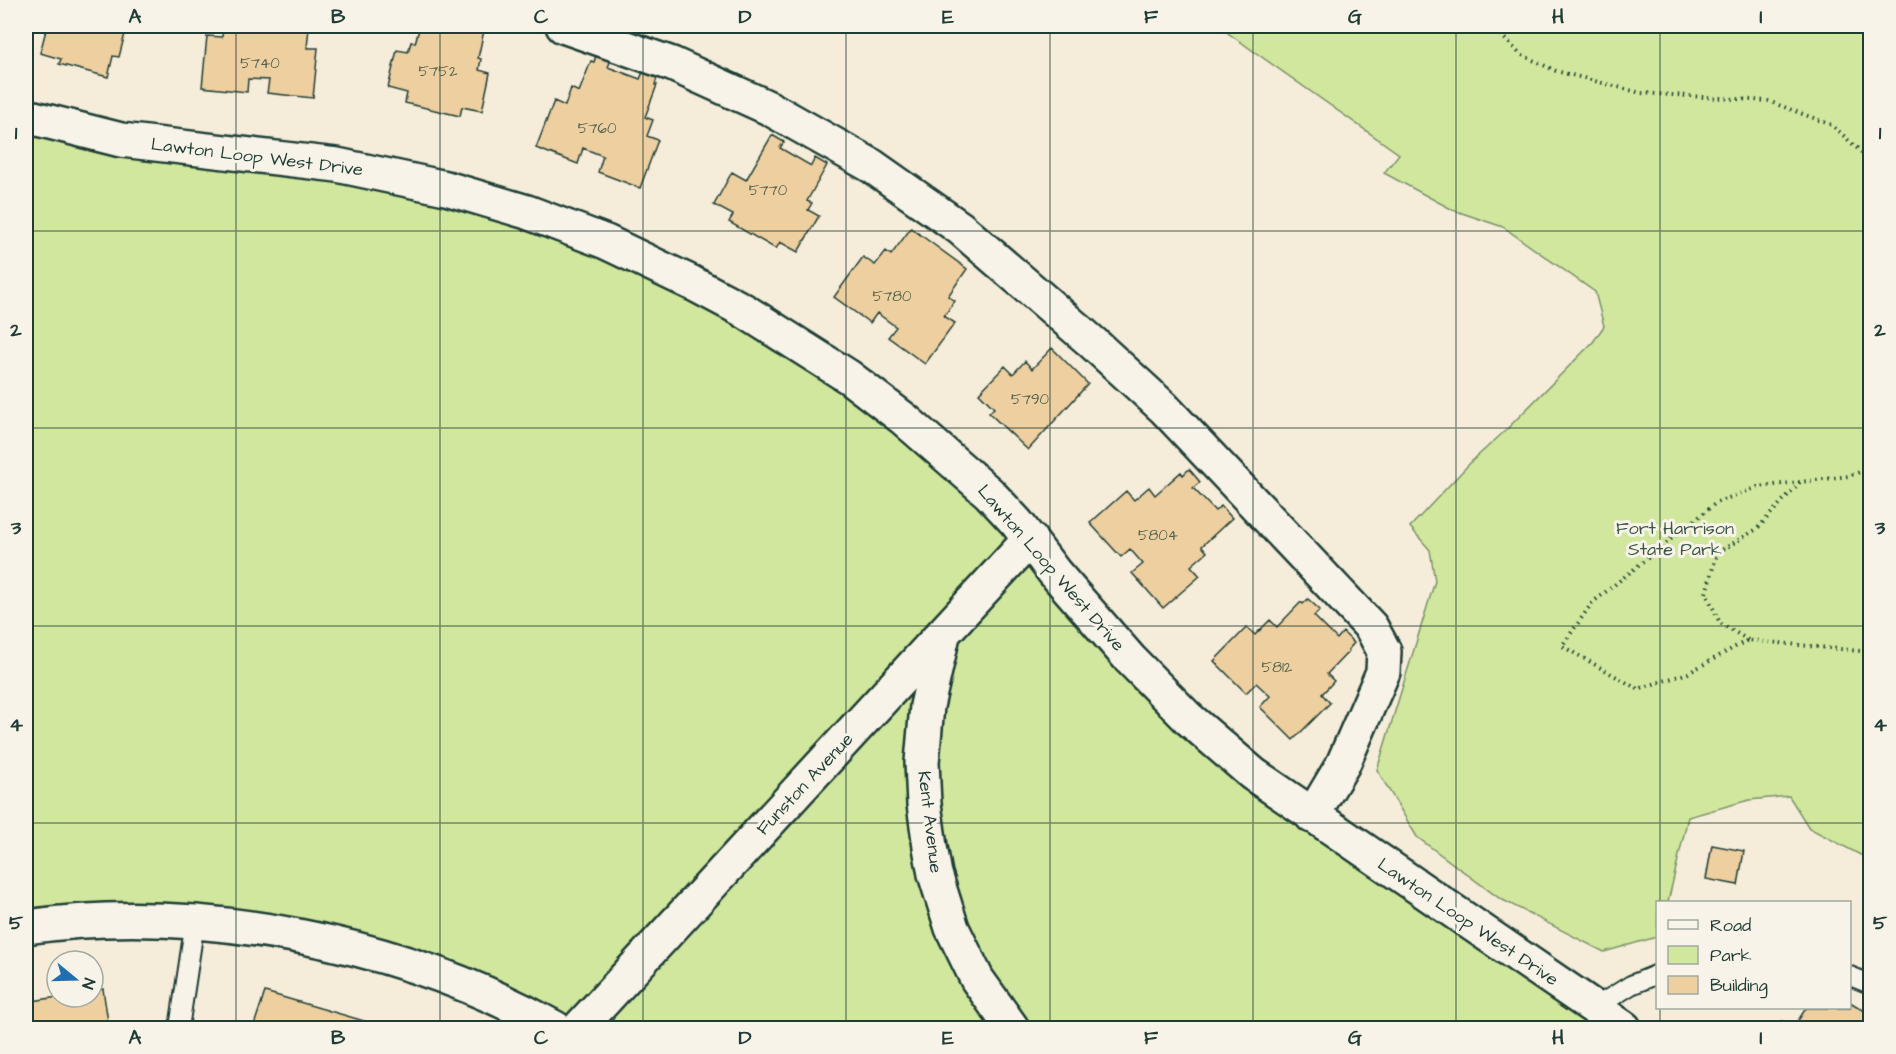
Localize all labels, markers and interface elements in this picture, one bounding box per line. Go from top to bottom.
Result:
text: A [129,3,142,31]
text: B [331,3,346,31]
text: C [534,3,549,31]
text: D [739,3,752,31]
text: E [942,3,954,31]
text: F [1144,3,1159,31]
text: G [1348,3,1362,31]
text: H [1552,3,1564,31]
text: I [1759,3,1763,31]
house number: 5740 [240,53,280,74]
house number: 5752 [418,61,458,82]
house number: 5760 [578,118,617,139]
text: 1 [15,119,18,147]
text: 1 [1879,119,1882,147]
street label: Lawton Loop West Drive [150,132,365,182]
house number: 5770 [749,180,788,201]
house number: 5780 [872,286,912,307]
text: 2 [9,316,22,344]
text: 2 [1873,316,1886,344]
house number: 5790 [1011,389,1049,410]
street label: Lawton Loop West Drive [972,479,1131,657]
text: 3 [10,514,22,542]
text: 3 [1874,514,1886,542]
park label: Fort Harrison State Park [1616,516,1734,562]
house number: 5804 [1138,525,1178,546]
house number: 5812 [1262,657,1293,678]
text: 4 [9,711,23,739]
text: 4 [1873,711,1887,739]
street label: Funston Avenue [751,727,859,841]
street label: Kent Avenue [911,770,949,875]
street label: Lawton Loop West Drive [1373,852,1564,992]
legend [1656,901,1851,1009]
text: 5 [9,909,24,937]
text: 5 [1873,909,1888,937]
text: Road [1710,913,1751,938]
text: Park [1710,943,1752,968]
north arrow [45,949,105,1009]
text: Building [1710,973,1768,999]
text: N [76,975,100,992]
text: A [129,1024,142,1052]
text: B [331,1024,346,1052]
text: C [534,1024,549,1052]
text: D [739,1024,752,1052]
text: E [942,1024,954,1052]
text: F [1144,1024,1159,1052]
text: G [1348,1024,1362,1052]
text: H [1552,1024,1564,1052]
text: I [1759,1024,1763,1052]

